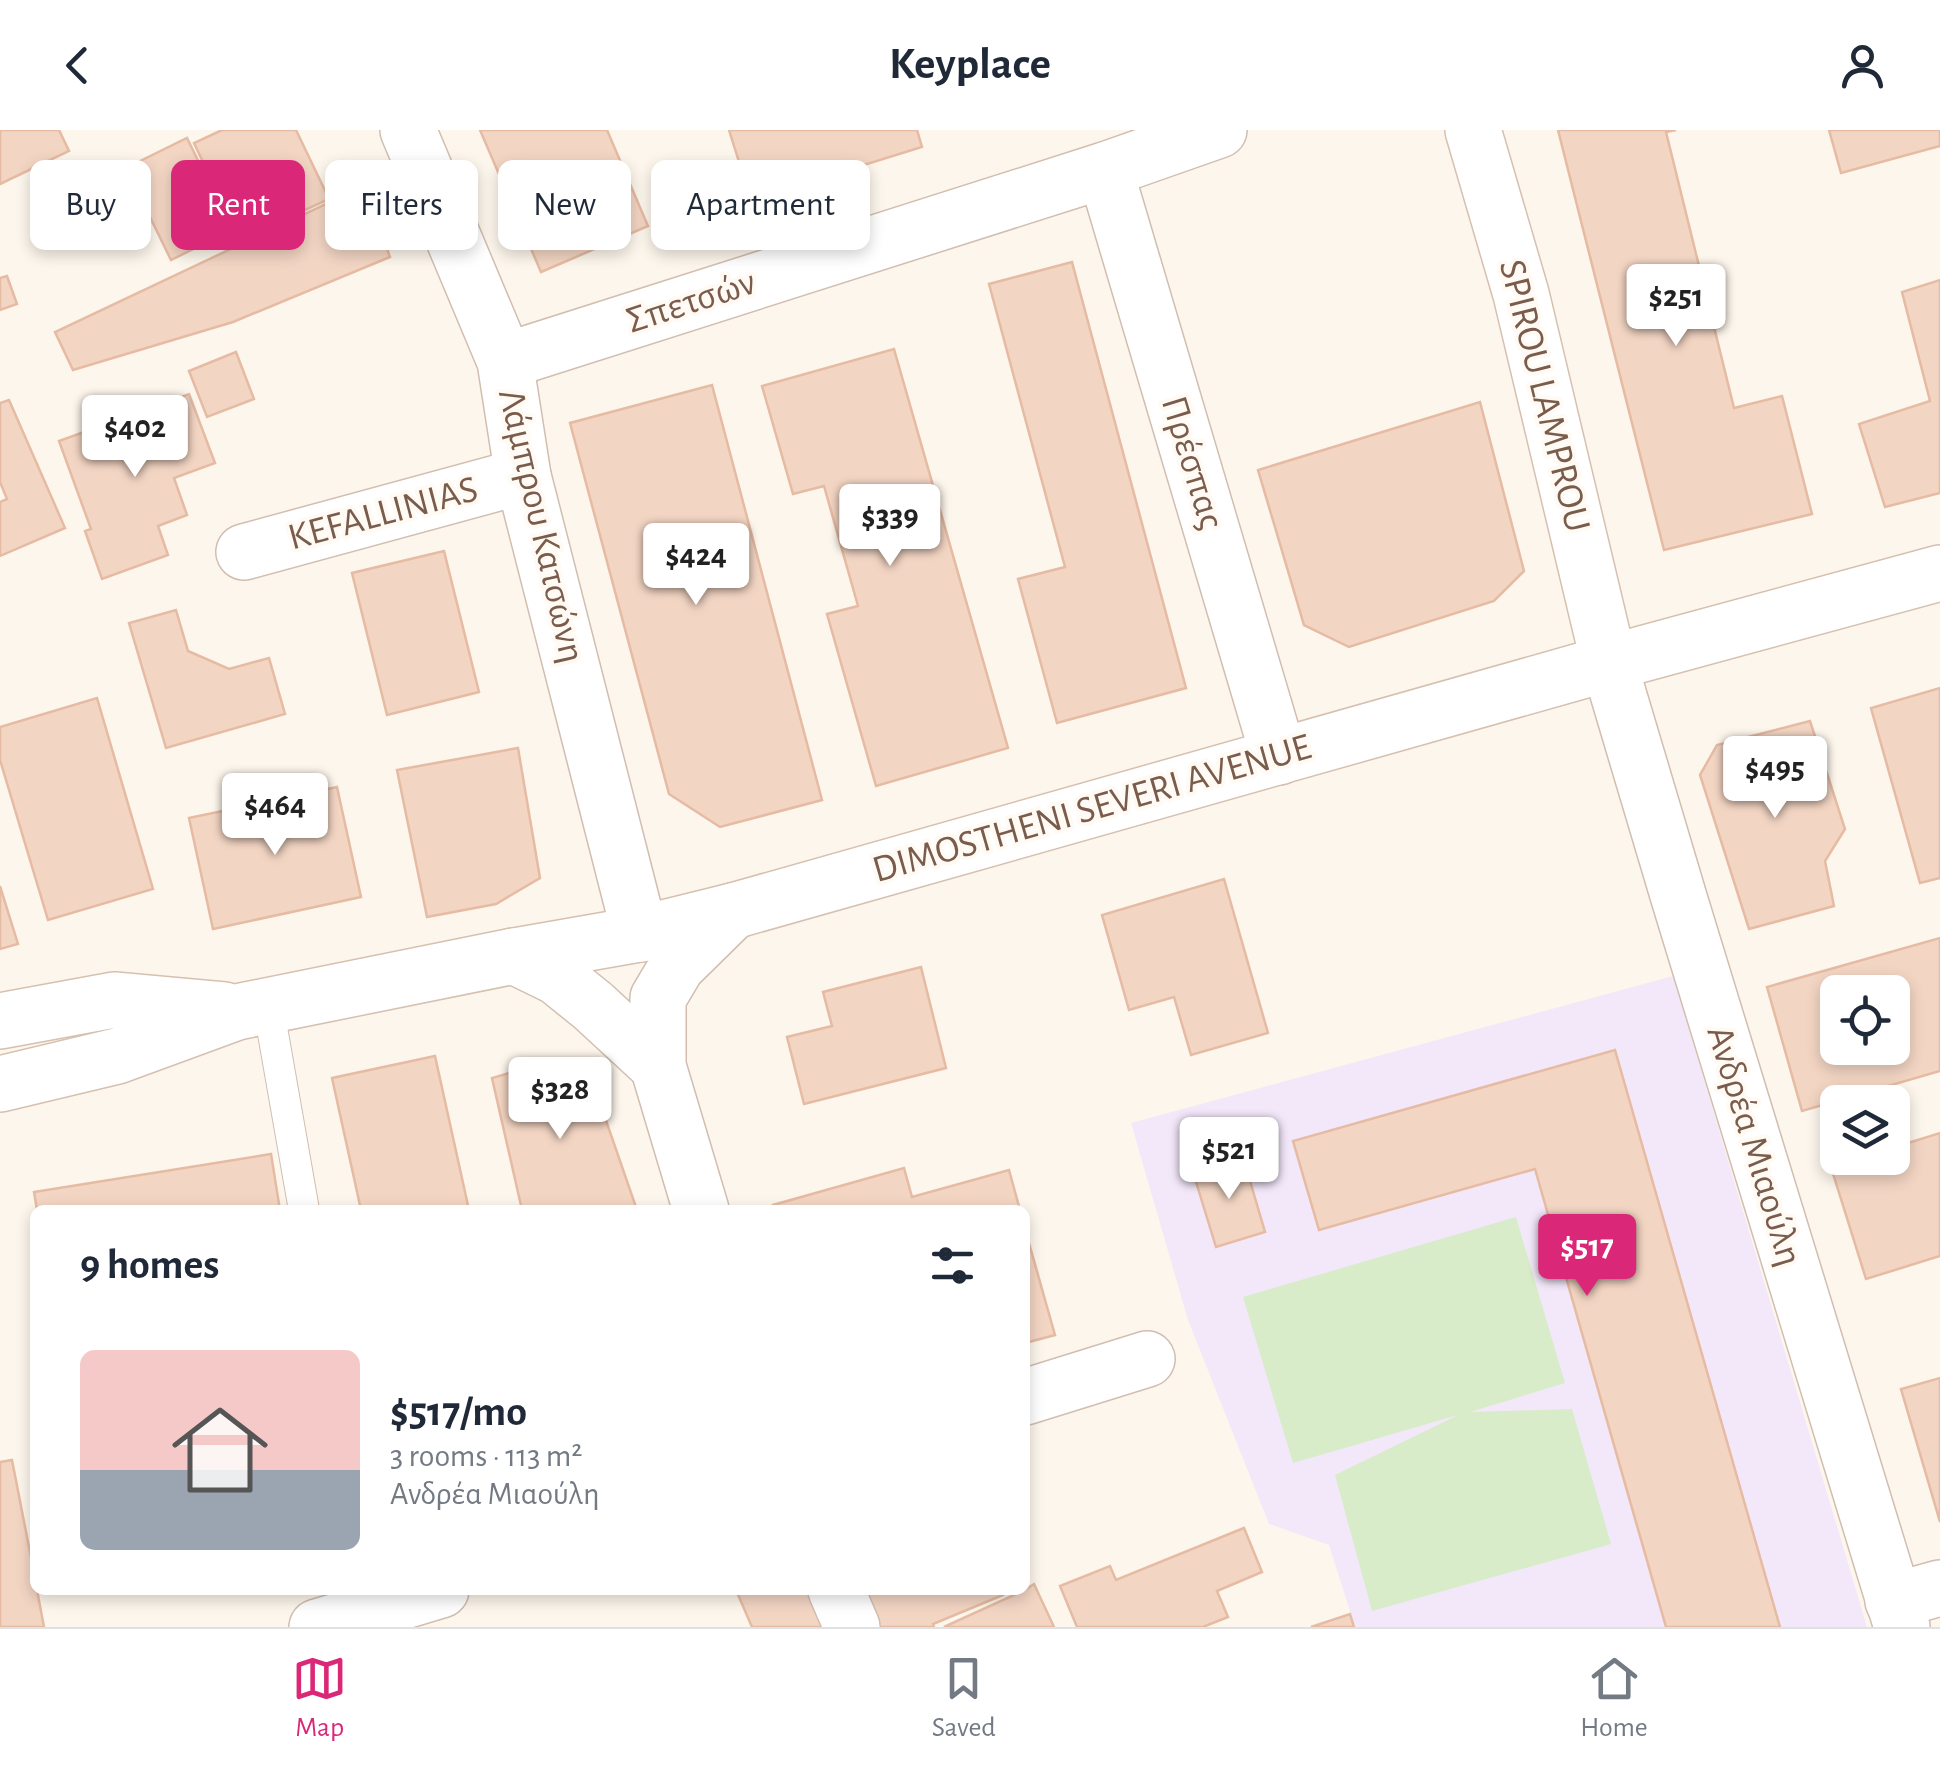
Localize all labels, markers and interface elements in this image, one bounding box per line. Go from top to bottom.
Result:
icon: back [50,38,105,93]
icon: person [1835,38,1890,93]
text: Keyplace [889,42,1051,87]
chip: Buy [30,160,151,250]
chip: Rent [171,160,305,250]
chip: Filters [325,160,478,250]
chip: New [498,160,631,250]
chip: Apartment [651,160,870,250]
street label: SPIROU LAMPROU [1492,256,1596,536]
street label: Σπετσών [622,263,760,341]
pin: $251 [1617,264,1735,349]
text: $251 [1649,280,1703,312]
street label: Λάμπρου Κατσώνη [491,385,591,667]
street label: Πρέσπας [1154,392,1230,534]
pin: $402 [76,395,194,480]
text: $402 [104,411,166,443]
street label: KEFALLINIAS [284,470,482,558]
pin: $339 [831,484,949,569]
text: $339 [861,500,919,532]
pin: $424 [637,523,755,608]
text: $424 [665,539,727,571]
street label: DIMOSTHENI SEVERI AVENUE [869,728,1315,890]
pin: $495 [1716,736,1834,821]
text: $495 [1745,752,1805,784]
pin: $464 [216,773,334,858]
text: $464 [244,789,306,821]
map controls [1820,975,1910,1175]
button: locate [1820,975,1910,1065]
street label: Ανδρέα Μιαούλη [1699,1021,1809,1271]
pin: $328 [501,1057,619,1142]
text: $328 [530,1073,590,1105]
button: layers [1820,1085,1910,1175]
pin: $521 [1170,1117,1288,1202]
text: $521 [1202,1133,1256,1165]
pin: $517 [1528,1214,1646,1299]
text: $517 [1560,1230,1614,1262]
icon: filters [925,1238,980,1293]
text: 9 homes [80,1244,219,1286]
icon: home [160,1390,280,1510]
text: $517/mo [390,1391,527,1433]
text: 3 rooms · 113 m² [390,1440,582,1472]
text: Ανδρέα Μιαούλη [390,1478,600,1510]
tab: Map [292,1651,347,1745]
tab: Saved [932,1651,996,1745]
tab: Home [1580,1651,1648,1745]

